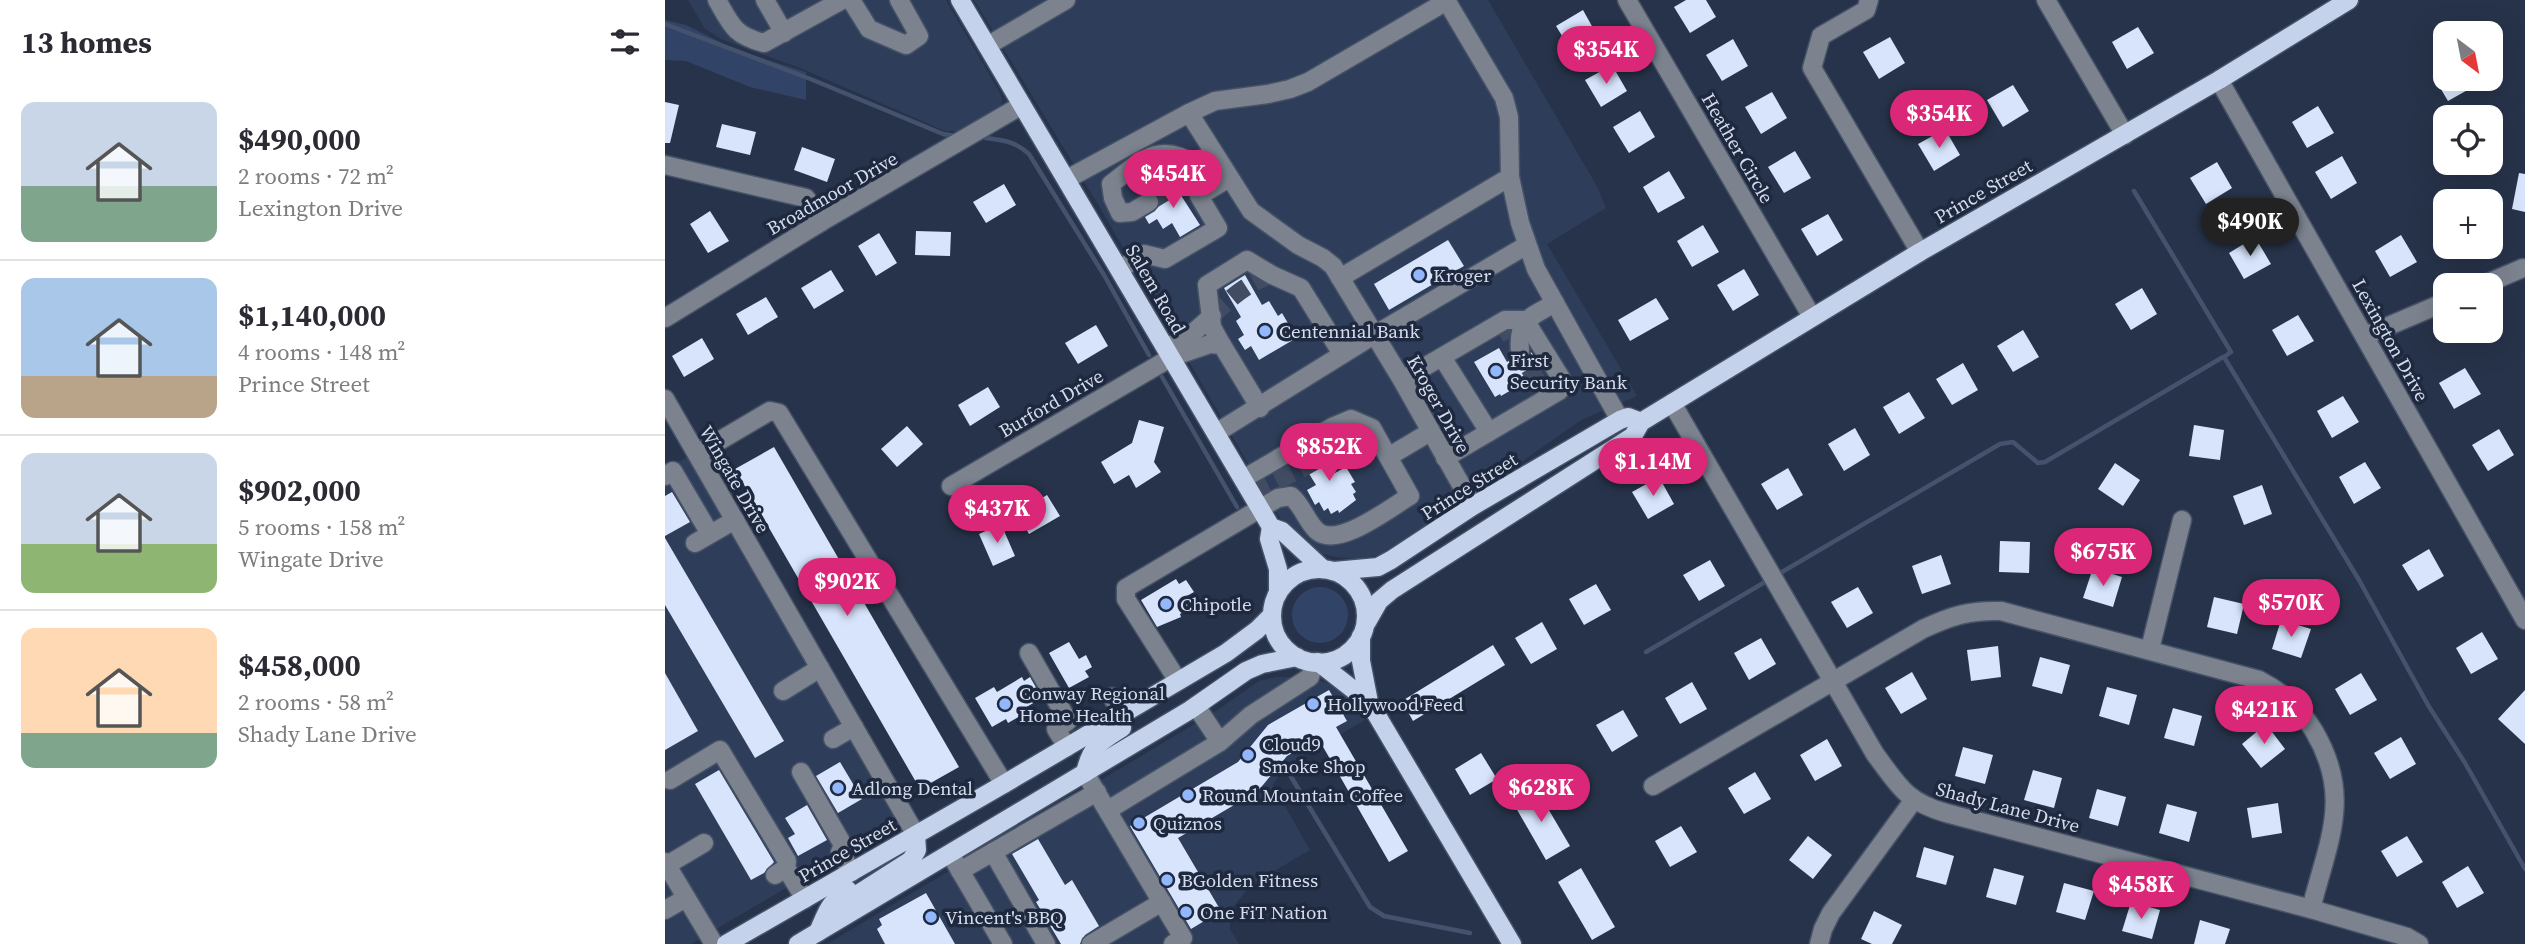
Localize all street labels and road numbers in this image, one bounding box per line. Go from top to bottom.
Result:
street label: Heather Circle [1696,88,1780,208]
street label: Broadmoor Drive [762,145,902,241]
street label: Prince Street [1929,152,2037,229]
street label: Salem Road [1120,239,1192,339]
street label: Lexington Drive [2347,274,2435,406]
street label: Kroger Drive [1401,350,1477,458]
street label: Burford Drive [994,363,1108,443]
street label: Wingate Drive [694,420,776,538]
street label: Prince Street [1416,446,1523,526]
street label: Shady Lane Drive [1933,775,2083,839]
street label: Prince Street [793,811,901,888]

